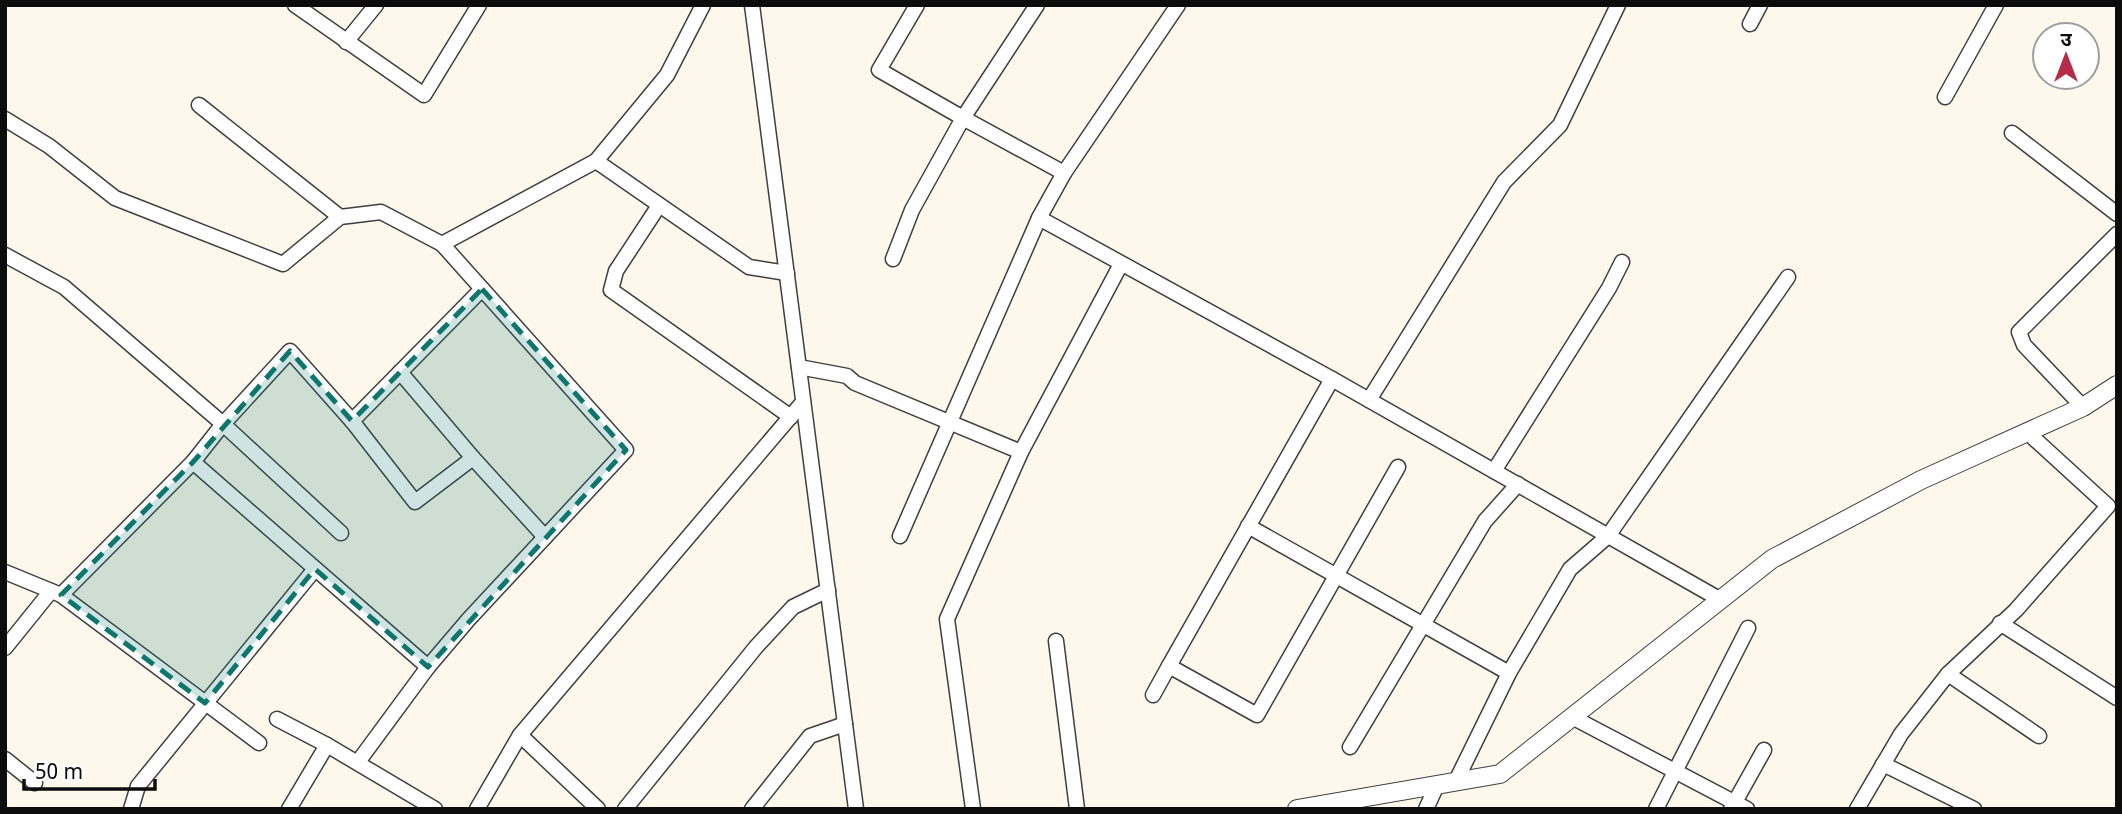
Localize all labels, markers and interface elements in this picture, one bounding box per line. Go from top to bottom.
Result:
north arrow [2031,21,2101,91]
text: उ [2060,29,2072,54]
scale bar [24,748,156,792]
text: 50 m [35,760,83,788]

